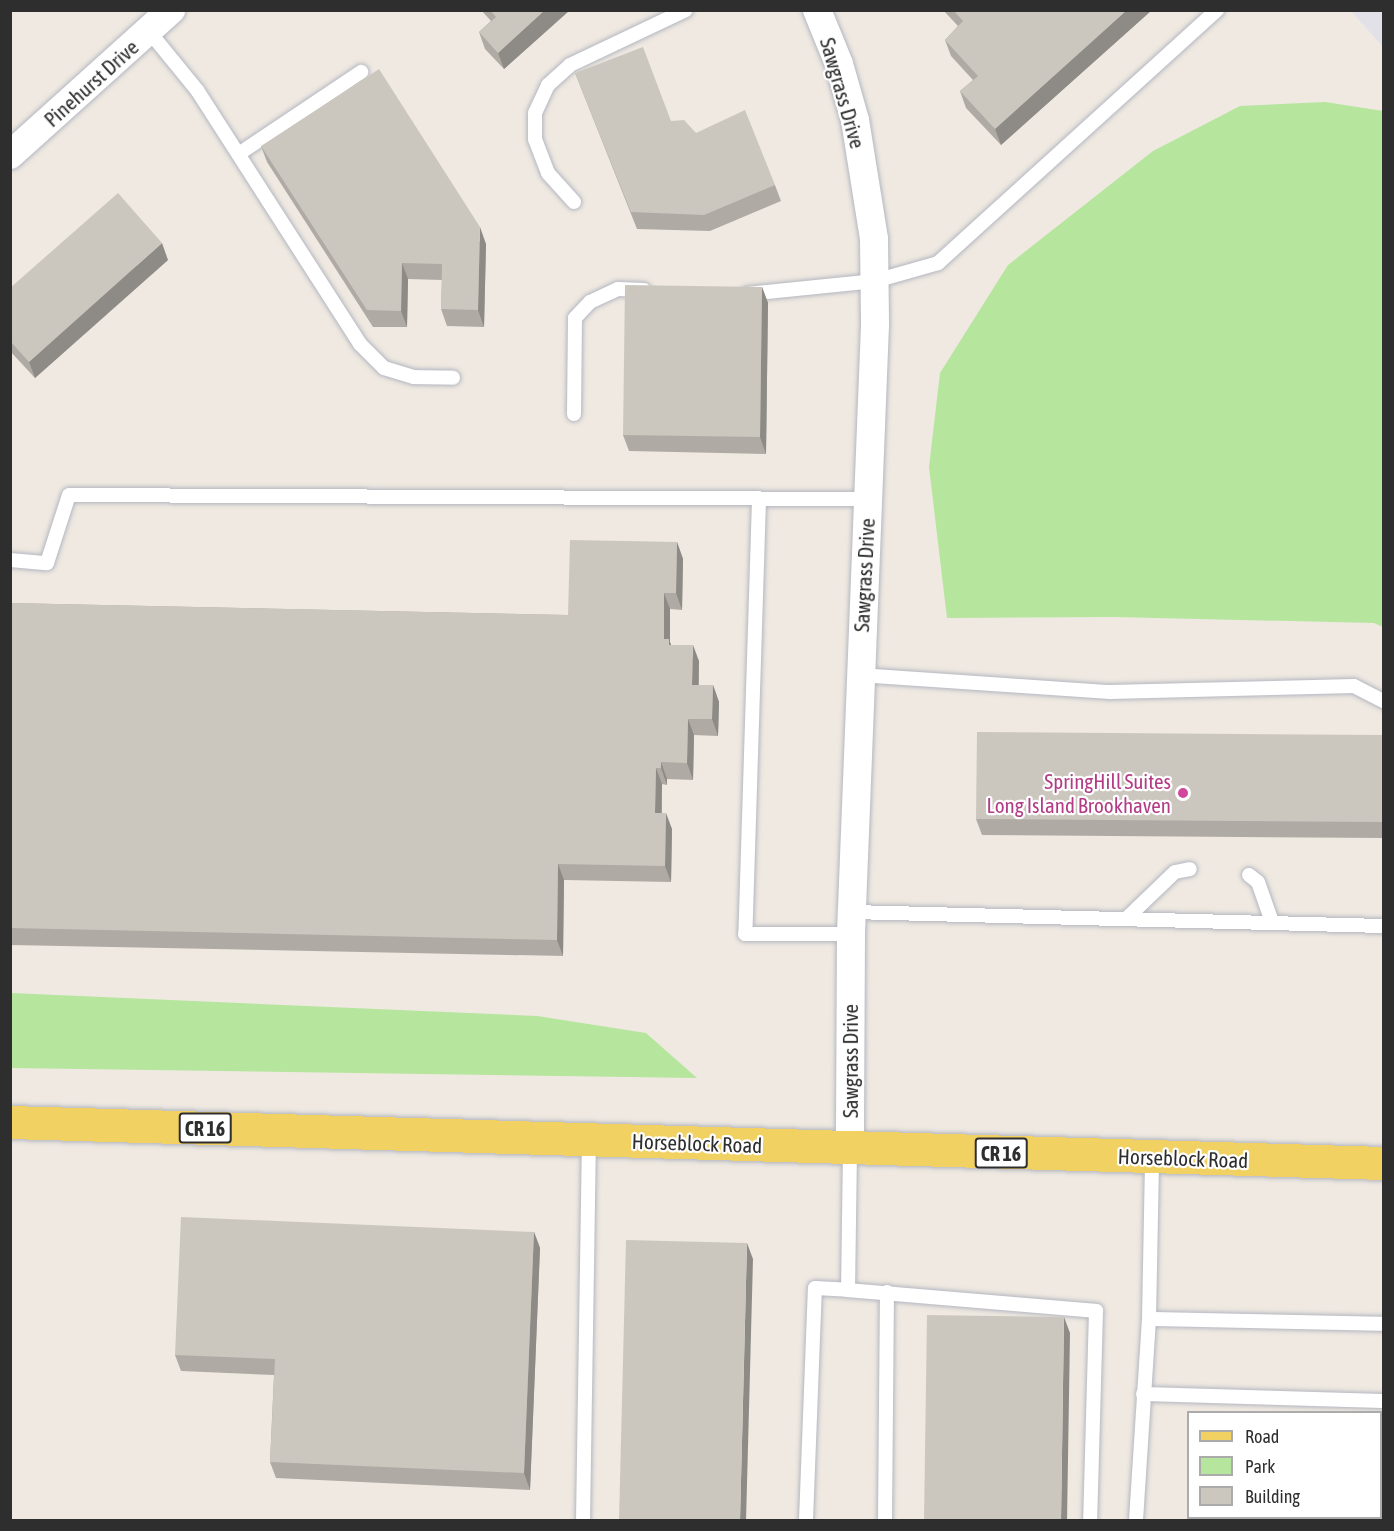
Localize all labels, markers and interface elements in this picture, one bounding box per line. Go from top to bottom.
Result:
street label: Pinehurst Drive [39,34,143,132]
street label: Sawgrass Drive [815,35,871,151]
street label: Sawgrass Drive [848,517,880,633]
place label: SpringHill Suites Long Island Brookhaven [987,768,1171,818]
marker: SpringHill Suites Long Island Brookhaven [1176,786,1190,800]
street label: Sawgrass Drive [837,1004,863,1118]
road number: CR 16 [178,1111,232,1145]
street label: Horseblock Road [631,1128,763,1158]
road number: CR 16 [974,1136,1028,1170]
street label: Horseblock Road [1117,1143,1249,1173]
legend [1187,1411,1382,1519]
text: Road [1245,1426,1279,1447]
text: Park [1245,1456,1275,1477]
text: Building [1245,1486,1300,1507]

